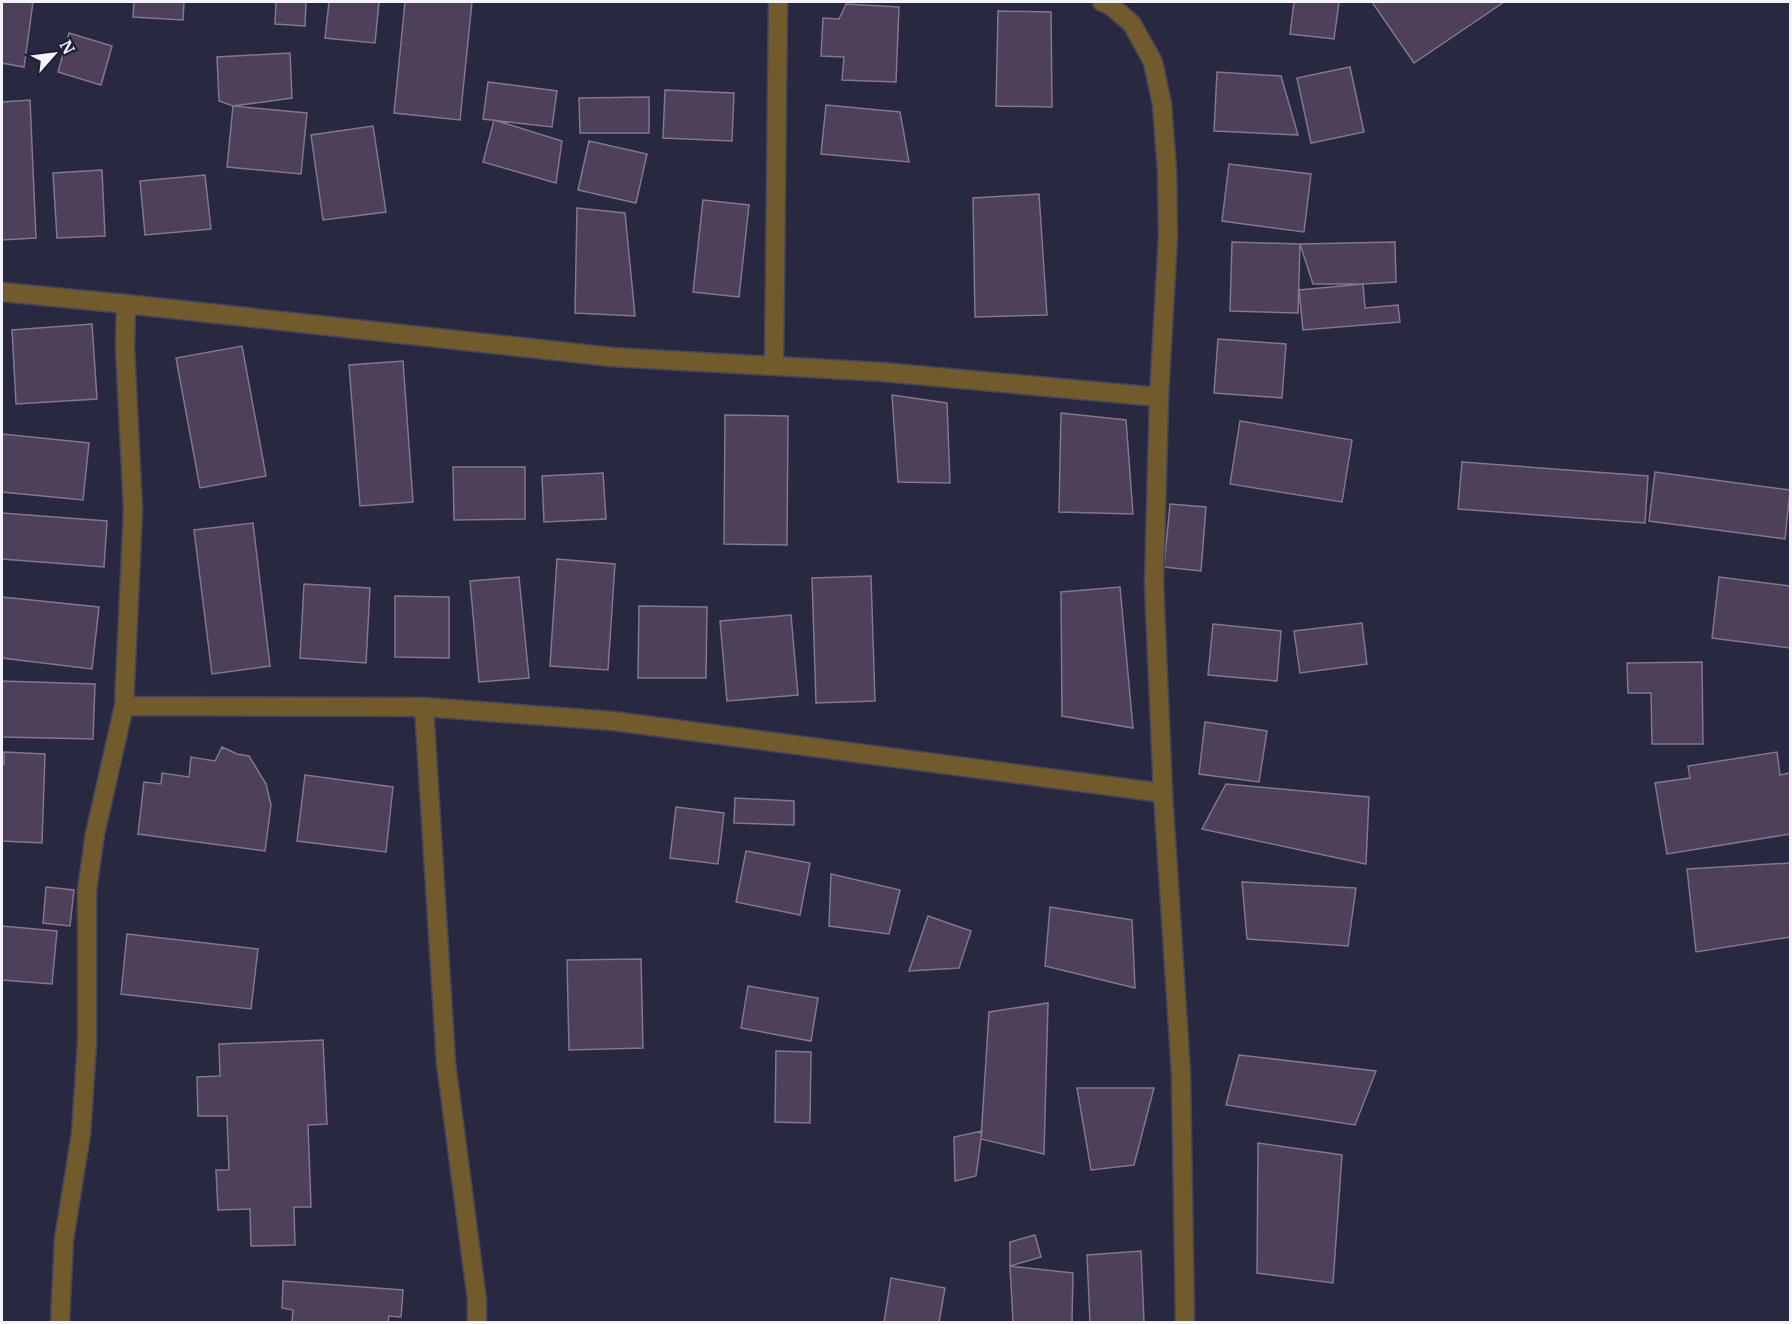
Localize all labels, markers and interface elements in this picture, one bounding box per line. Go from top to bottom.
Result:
north arrow [24,24,84,84]
text: N [55,37,79,58]

